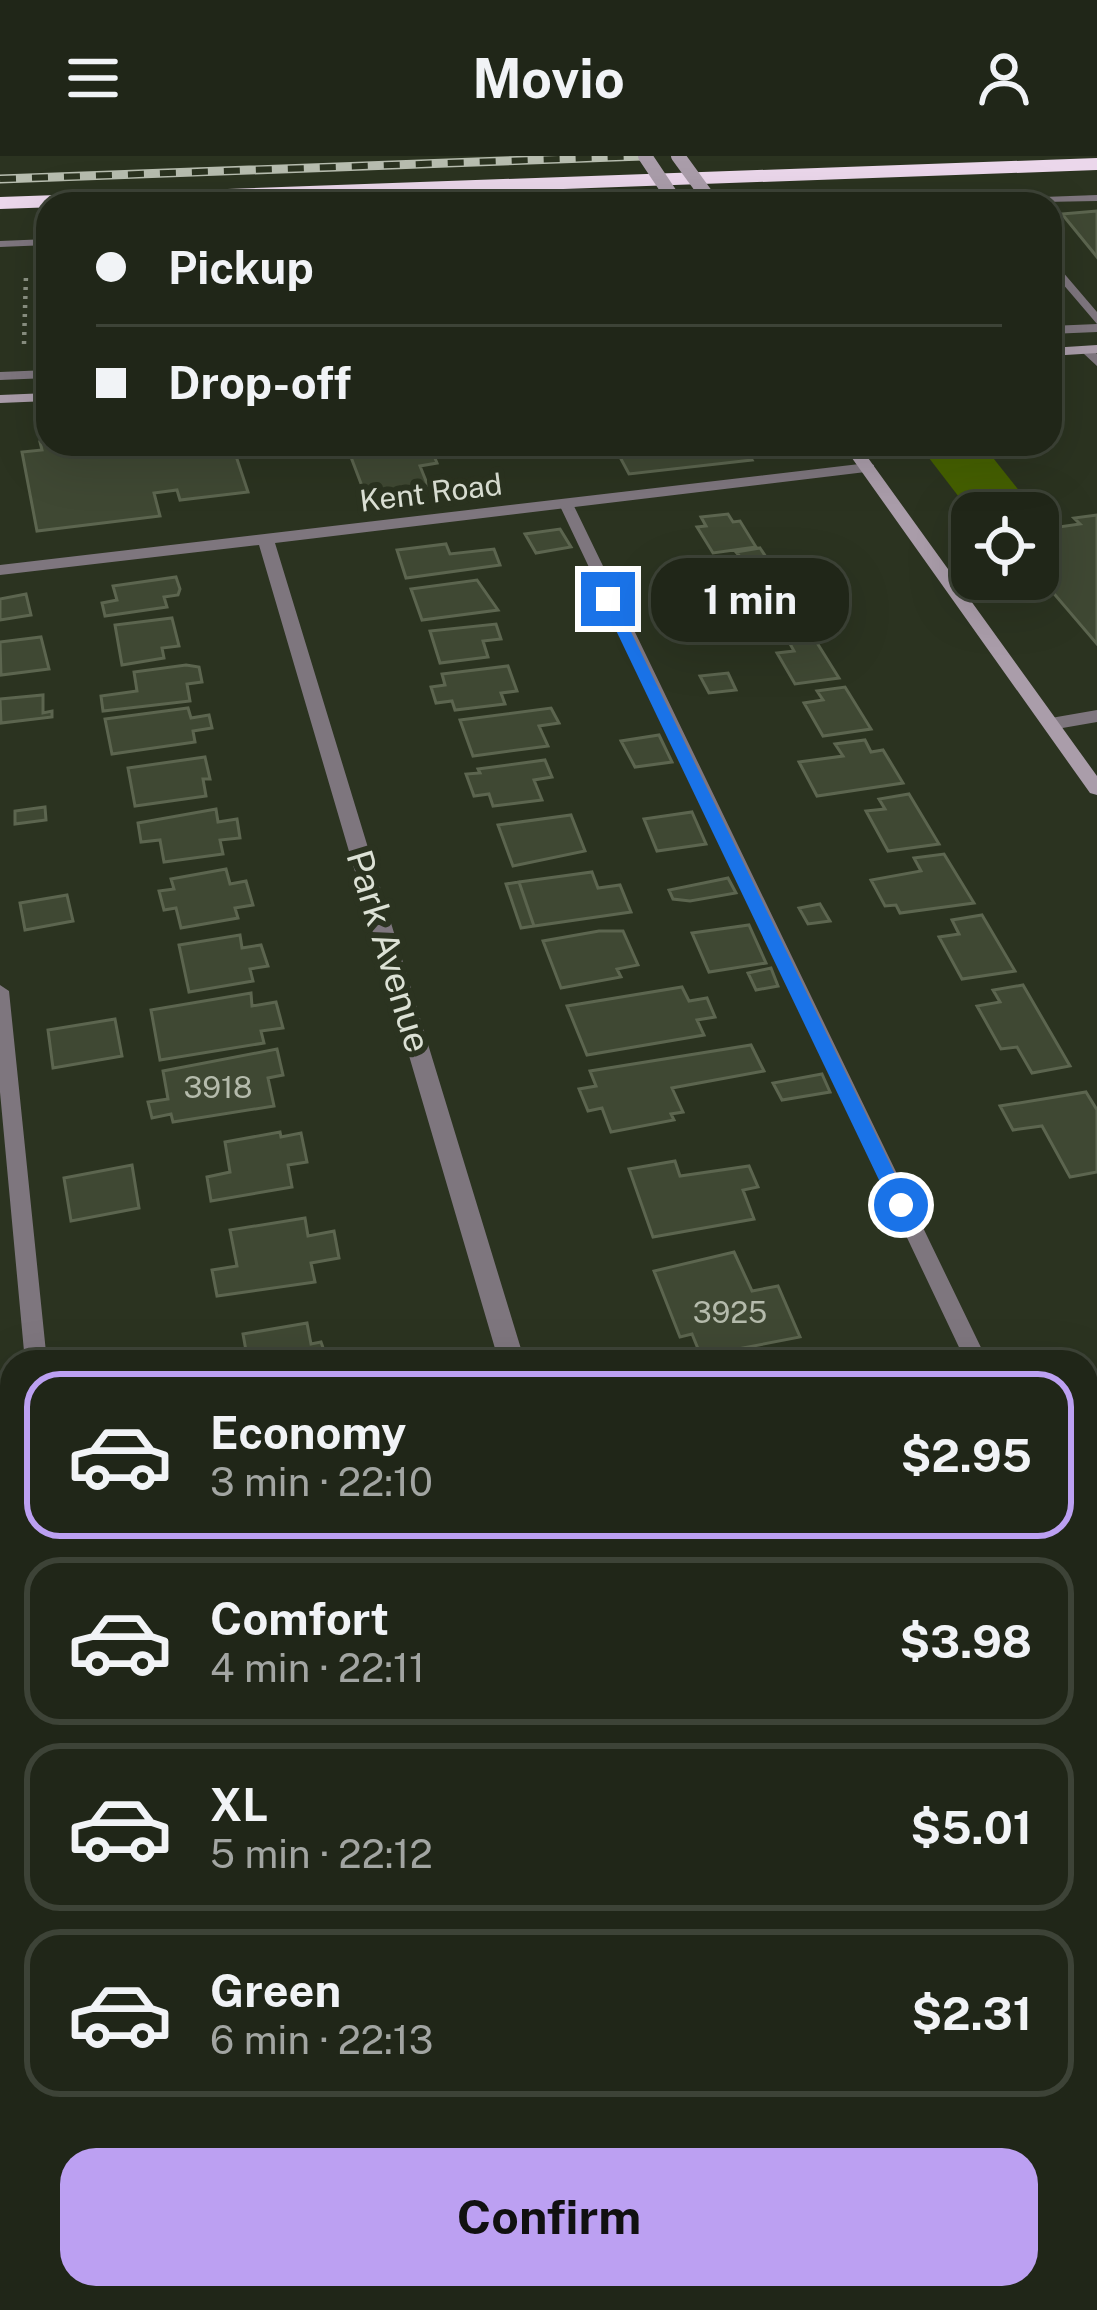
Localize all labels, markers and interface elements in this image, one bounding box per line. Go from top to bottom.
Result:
icon: menu [60,45,126,111]
icon: person [971,45,1037,111]
text: Movio [472,47,625,110]
text: Pickup [168,241,314,294]
text: Drop-off [168,356,351,409]
street label: Kent Road [358,465,504,519]
map controls [951,492,1059,600]
button: locate [951,492,1059,600]
callout: 1 min [650,557,848,641]
route end [581,572,635,626]
text: 1 min [703,577,797,623]
street label: Park Avenue [338,845,440,1057]
house number: 3918 [183,1069,253,1105]
route start [874,1178,928,1232]
house number: 3925 [693,1294,767,1330]
icon: car [66,1401,174,1509]
text: Economy [210,1406,406,1459]
text: $2.95 [901,1429,1032,1482]
text: 3 min · 22:10 [210,1459,433,1505]
icon: car [66,1587,174,1695]
text: Comfort [210,1592,389,1645]
text: $3.98 [900,1615,1032,1668]
text: 4 min · 22:11 [210,1645,425,1691]
icon: car [66,1773,174,1881]
text: XL [210,1778,268,1831]
text: $5.01 [911,1801,1032,1854]
text: 5 min · 22:12 [210,1831,433,1877]
icon: car [66,1959,174,2067]
text: Green [210,1964,341,2017]
text: $2.31 [911,1987,1032,2040]
text: 6 min · 22:13 [210,2017,433,2063]
button: Confirm [60,2148,1038,2286]

